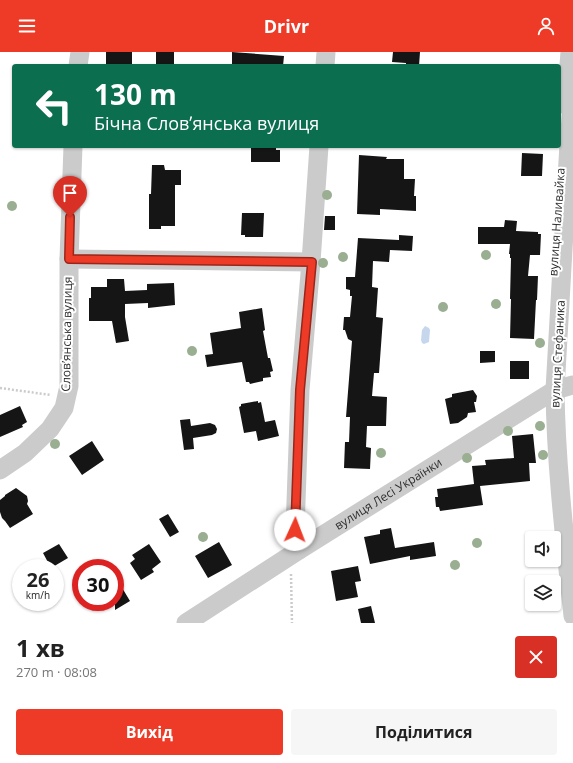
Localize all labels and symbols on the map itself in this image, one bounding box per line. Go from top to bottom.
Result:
street label: вулиця Наливайка [544,167,569,277]
pin [53,176,87,217]
street label: Словʼянська вулиця [57,276,76,392]
street label: вулиця Стефаника [546,300,569,408]
street label: вулиця Лесі Українки [331,454,445,534]
position arrow [274,509,316,551]
speed limit sign: 30 [72,559,124,611]

